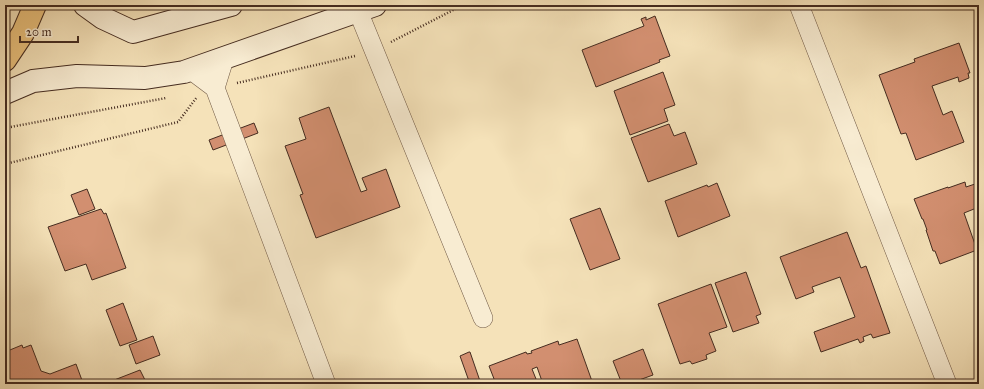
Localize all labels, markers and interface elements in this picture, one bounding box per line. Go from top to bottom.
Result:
scale bar [20,18,78,44]
text: 20 m [26,25,52,39]

